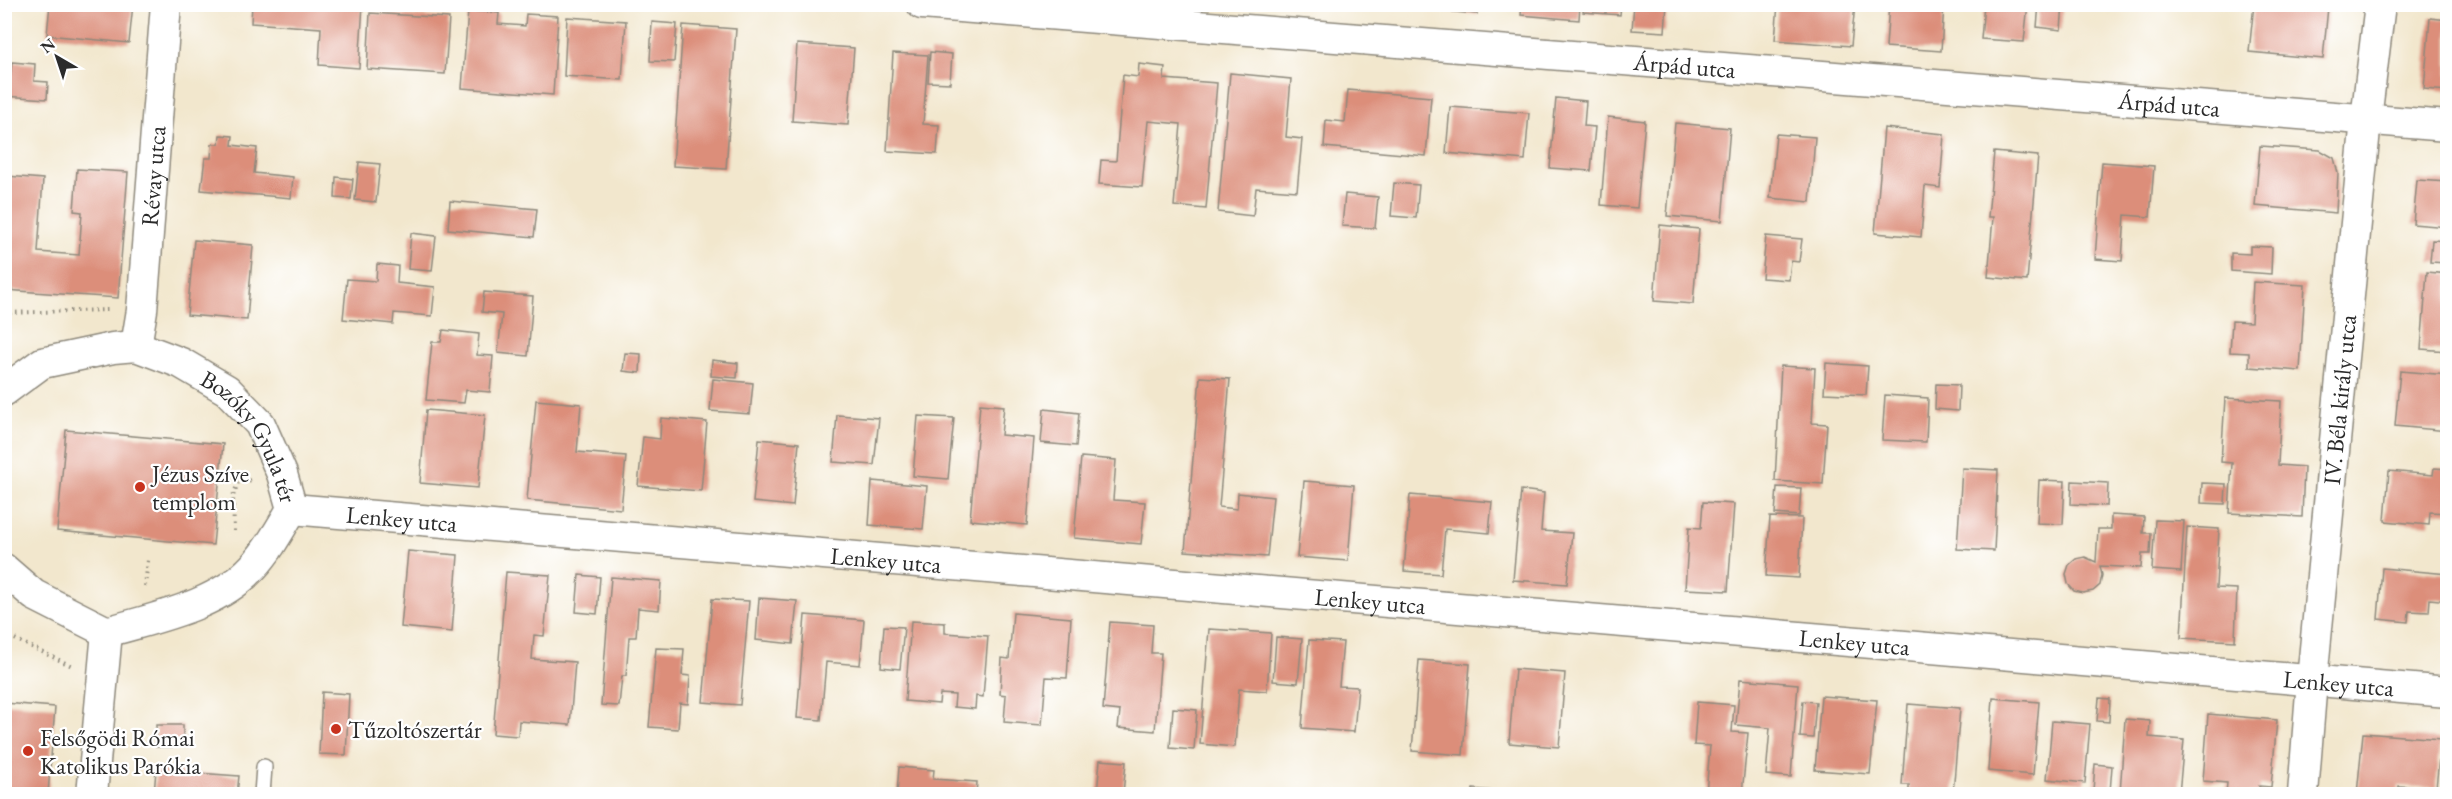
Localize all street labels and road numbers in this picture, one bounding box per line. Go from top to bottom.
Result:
street label: Árpád utca [1631,45,1737,85]
street label: Árpád utca [2116,84,2222,123]
street label: Révay utca [133,124,172,227]
street label: IV. Béla király utca [2315,313,2363,486]
street label: Bozóky Gyula tér [195,363,305,506]
street label: Lenkey utca [345,498,459,538]
street label: Lenkey utca [829,539,943,580]
street label: Lenkey utca [1313,580,1427,621]
street label: Lenkey utca [1798,621,1912,662]
street label: Lenkey utca [2282,663,2396,703]

